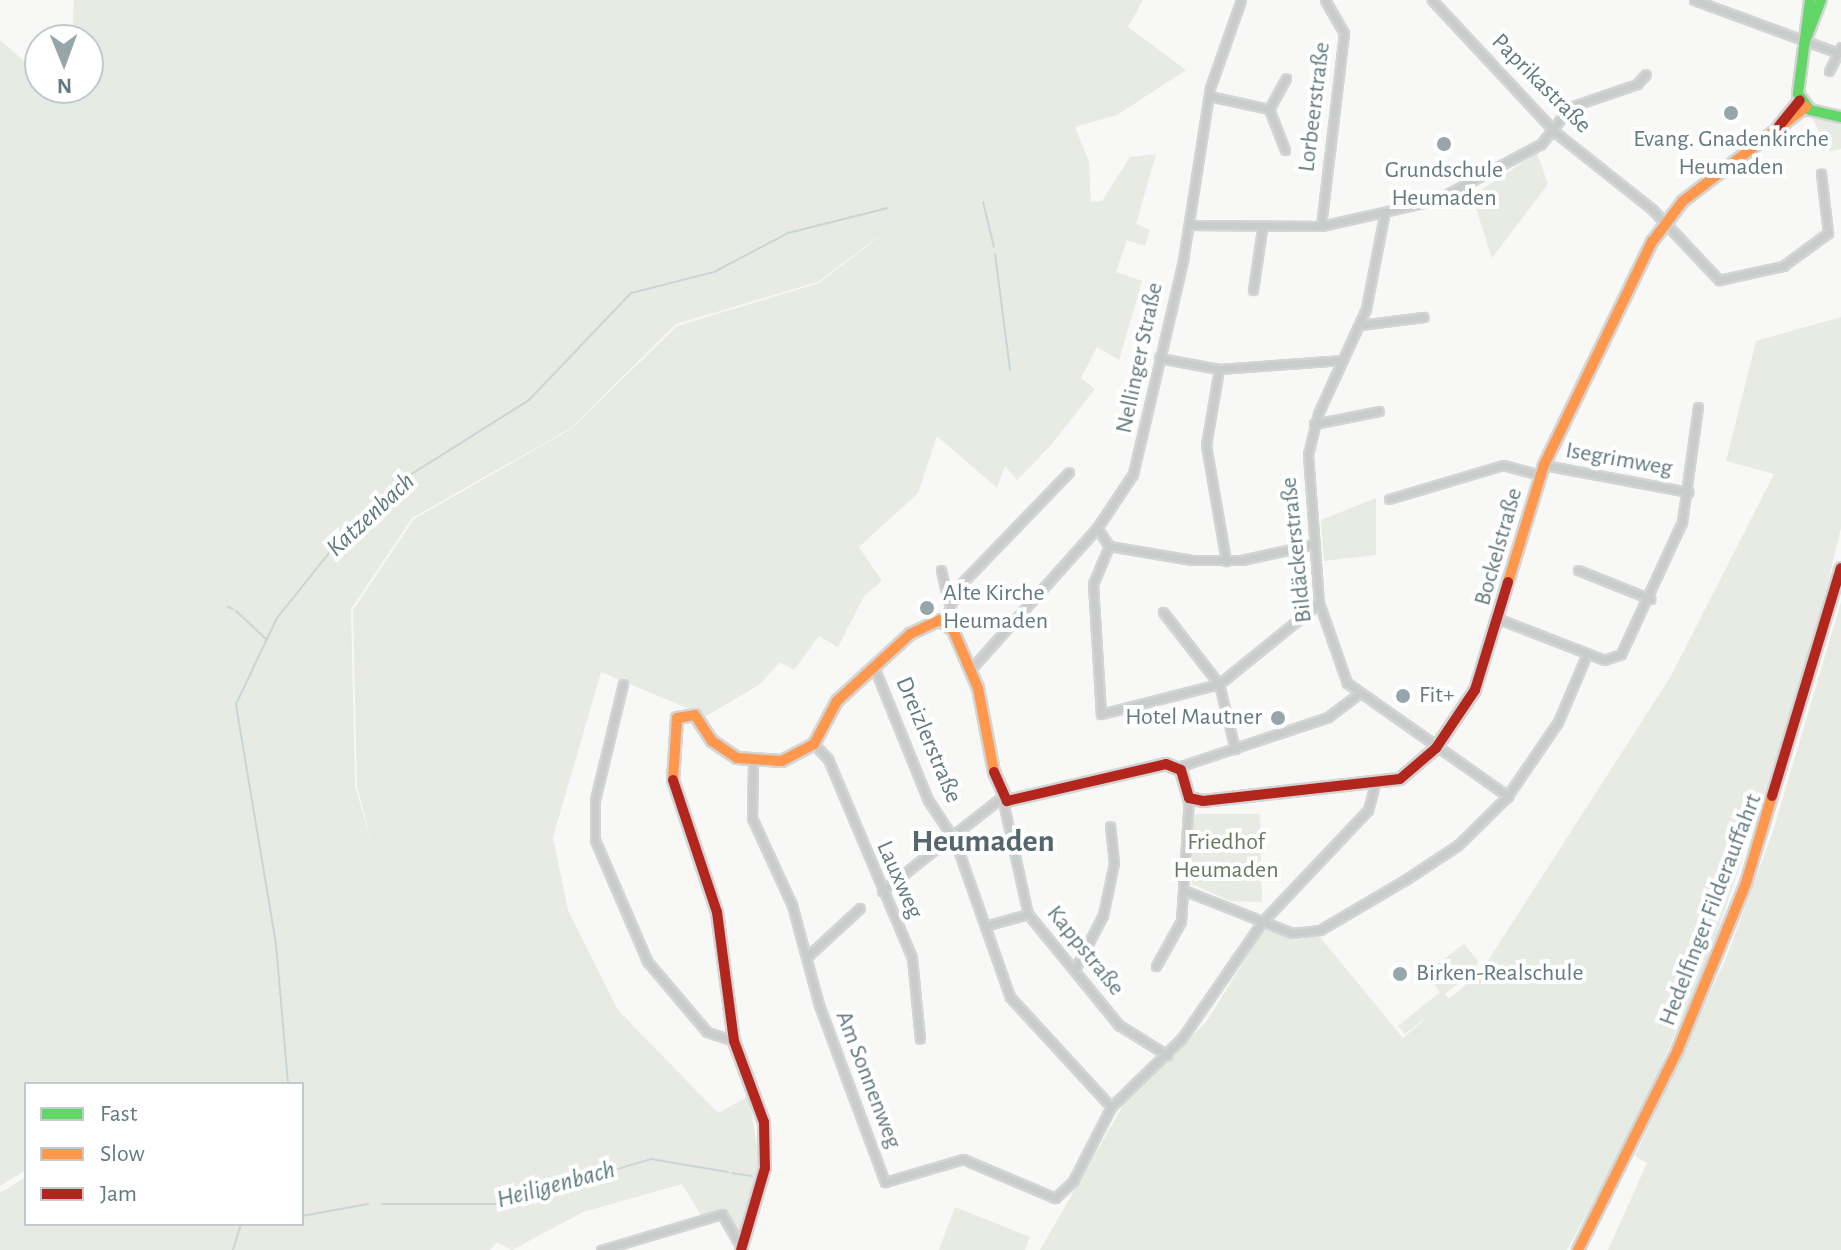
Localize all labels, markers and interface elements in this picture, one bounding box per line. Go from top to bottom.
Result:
north arrow [24,24,104,104]
street label: Paprikastraße [1485,28,1597,140]
street label: Lorbeerstraße [1293,40,1337,174]
text: N [57,75,72,97]
marker: Evang. Gnadenkirche Heumaden [1722,104,1740,122]
place label: Evang. Gnadenkirche Heumaden [1633,126,1829,182]
marker: Grundschule Heumaden [1435,135,1453,153]
place label: Grundschule Heumaden [1385,157,1503,213]
street label: Nellinger Straße [1110,280,1170,436]
street label: Isegrimweg [1563,436,1675,484]
water label: Katzenbach [320,466,422,564]
street label: Bildäckerstraße [1275,476,1319,624]
street label: Bockelstraße [1469,485,1529,609]
place label: Alte Kirche Heumaden [943,580,1048,636]
marker: Alte Kirche Heumaden [918,599,936,617]
street label: Dreizlerstraße [889,673,967,807]
place label: Fit+ [1419,682,1454,710]
marker: Fit+ [1394,687,1412,705]
place label: Hotel Mautner [1125,704,1262,732]
marker: Hotel Mautner [1269,709,1287,727]
street label: Hedelfinger Filderauffahrt [1654,790,1768,1030]
district label: Heumaden [911,822,1055,860]
park label: Friedhof Heumaden [1173,829,1279,885]
street label: Lauxweg [869,837,929,923]
street label: Kappstraße [1040,900,1130,1002]
place label: Birken-Realschule [1416,960,1583,988]
marker: Birken-Realschule [1391,965,1409,983]
street label: Am Sonnenweg [829,1007,907,1153]
legend [24,1082,304,1226]
text: Fast [100,1102,137,1126]
text: Slow [100,1142,145,1166]
water label: Heiligenbach [493,1154,619,1216]
text: Jam [100,1182,137,1206]

